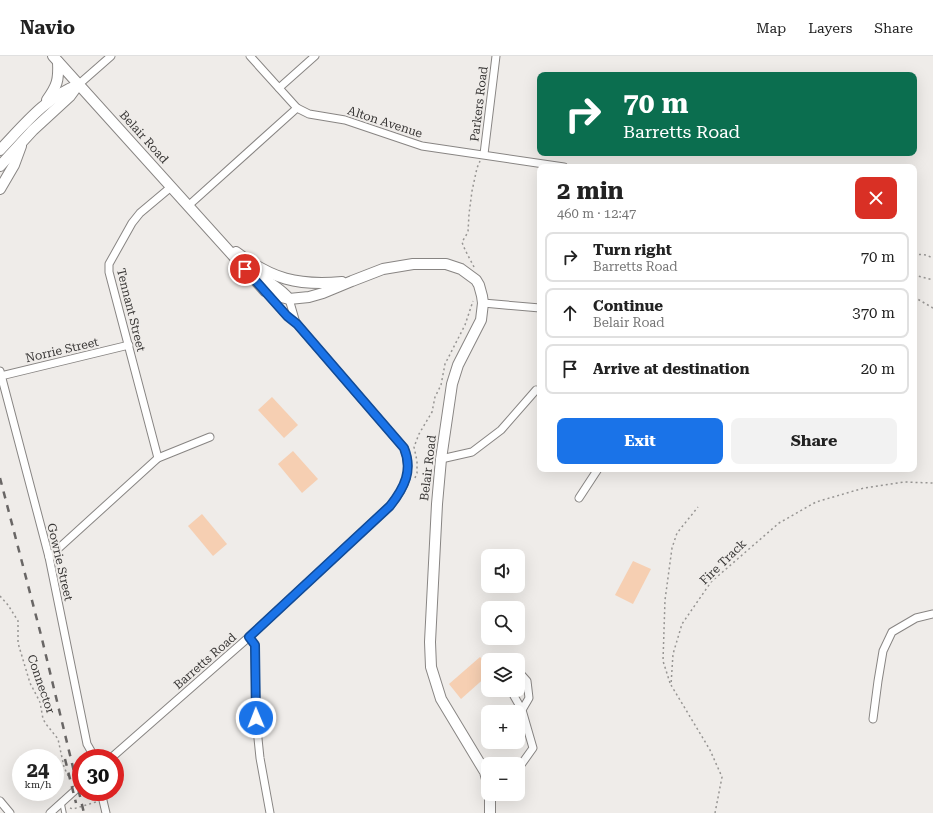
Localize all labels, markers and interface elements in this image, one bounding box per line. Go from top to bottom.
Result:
text: Navio [20,16,75,39]
text: Map [756,20,786,36]
text: Layers [808,20,852,36]
text: Share [874,20,913,36]
street label: Parkers Road [467,65,491,142]
text: 70 m [623,87,688,120]
icon: right [557,88,609,140]
street label: Alton Avenue [346,103,425,141]
street label: Belair Road [117,108,172,166]
text: Barretts Road [623,121,740,142]
text: 2 min [557,177,624,205]
button: close [855,177,897,219]
text: 460 m · 12:47 [557,206,636,221]
text: Turn right [593,241,672,259]
icon: right [559,246,581,268]
text: 70 m [861,248,895,266]
pin [228,252,262,286]
icon: arrive [234,258,256,280]
text: Barretts Road [593,259,678,274]
street label: Tennant Street [114,267,148,354]
text: Continue [593,297,663,315]
icon: ahead [559,302,581,324]
text: 370 m [852,304,895,322]
text: Belair Road [593,315,665,330]
street label: Norrie Street [24,335,100,365]
icon: arrive [559,358,581,380]
text: Arrive at destination [593,360,749,378]
text: 20 m [861,360,895,378]
button: Exit [557,418,723,464]
button: Share [731,418,897,464]
street label: Belair Road [417,434,439,502]
street label: Gowrie Street [44,522,76,603]
street label: Fire Track [697,536,749,587]
map controls [481,549,525,801]
button: sound [481,549,525,593]
button: search [481,601,525,645]
street label: Barretts Road [171,630,239,692]
street label: Connector [24,653,58,715]
button: layers [481,653,525,697]
position arrow [235,697,277,739]
button: + [481,705,525,749]
speed limit sign: 30 [72,749,124,801]
button: − [481,757,525,801]
text: 24 [27,758,49,782]
text: km/h [25,779,51,790]

